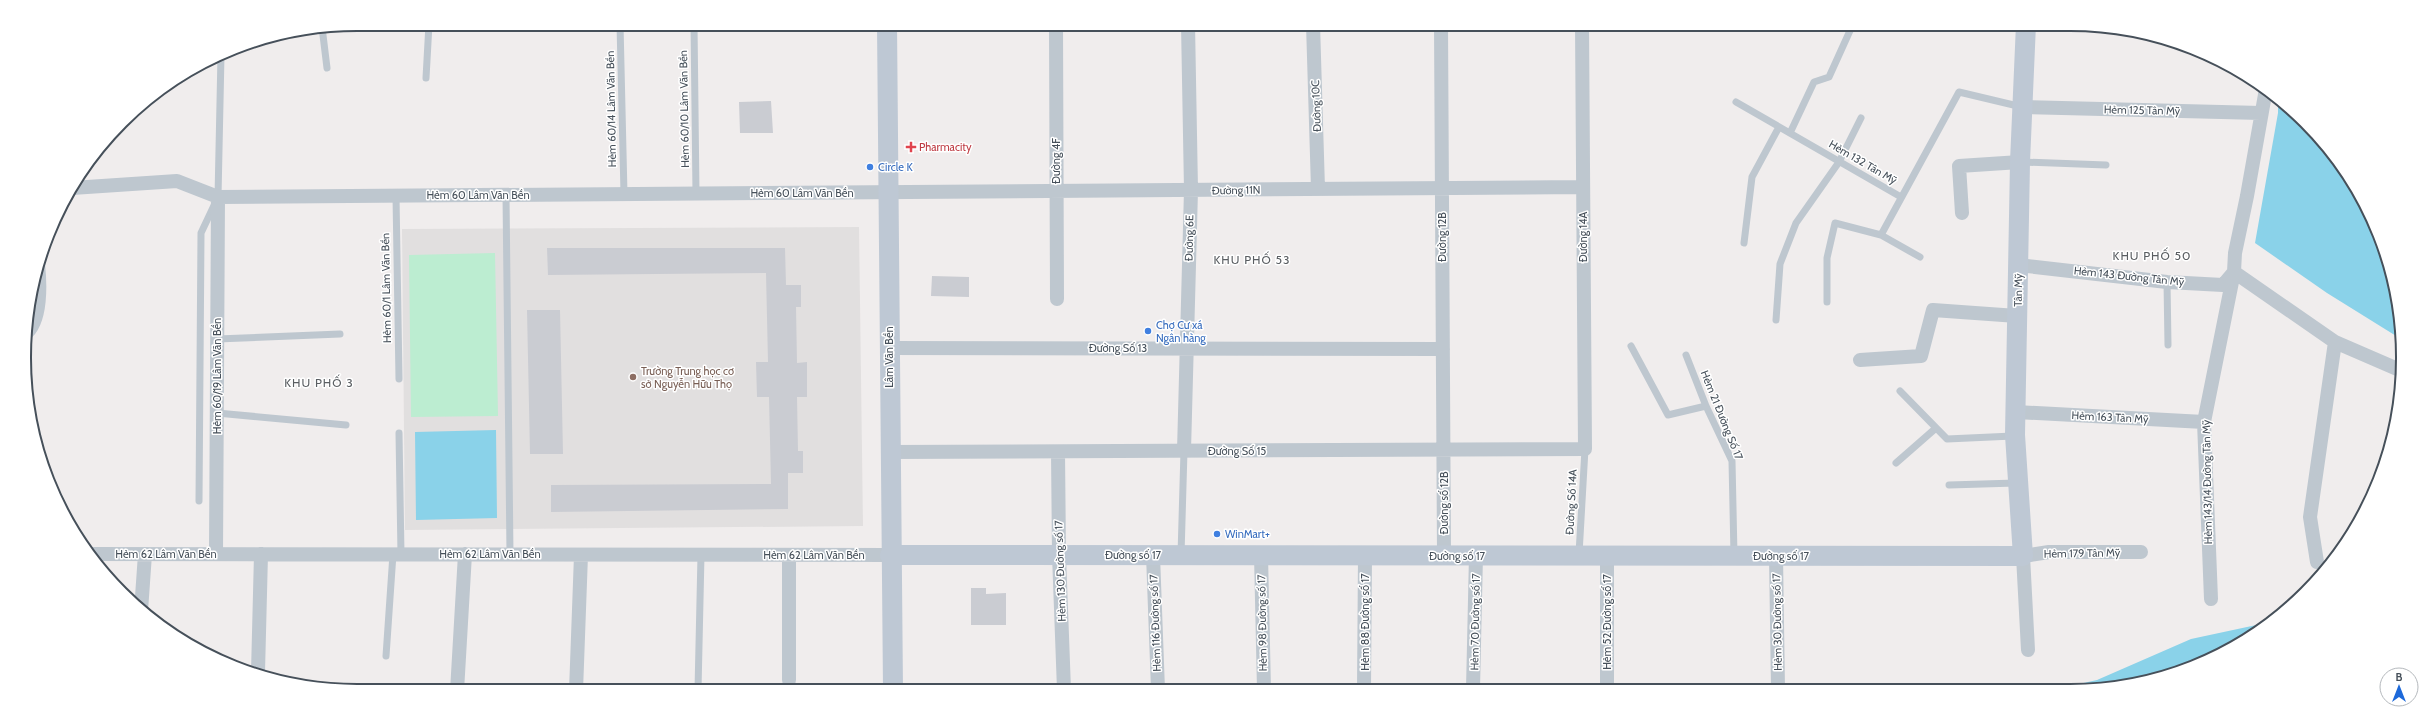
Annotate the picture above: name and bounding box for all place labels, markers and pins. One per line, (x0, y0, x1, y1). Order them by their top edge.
place label: Pharmacity (919, 140, 972, 154)
marker: Pharmacity (906, 142, 916, 152)
place label: Circle K (878, 160, 913, 174)
marker: Circle K (865, 162, 875, 172)
place label: Chợ Cư xá Ngân hàng (1156, 318, 1206, 345)
marker: Chợ Cư xá Ngân hàng (1143, 326, 1153, 336)
place label: Trường Trung học cơ sở Nguyễn Hữu Thọ (641, 364, 734, 391)
marker: Trường Trung học cơ sở Nguyễn Hữu Thọ (628, 372, 638, 382)
place label: WinMart+ (1225, 527, 1270, 541)
marker: WinMart+ (1212, 529, 1222, 539)

